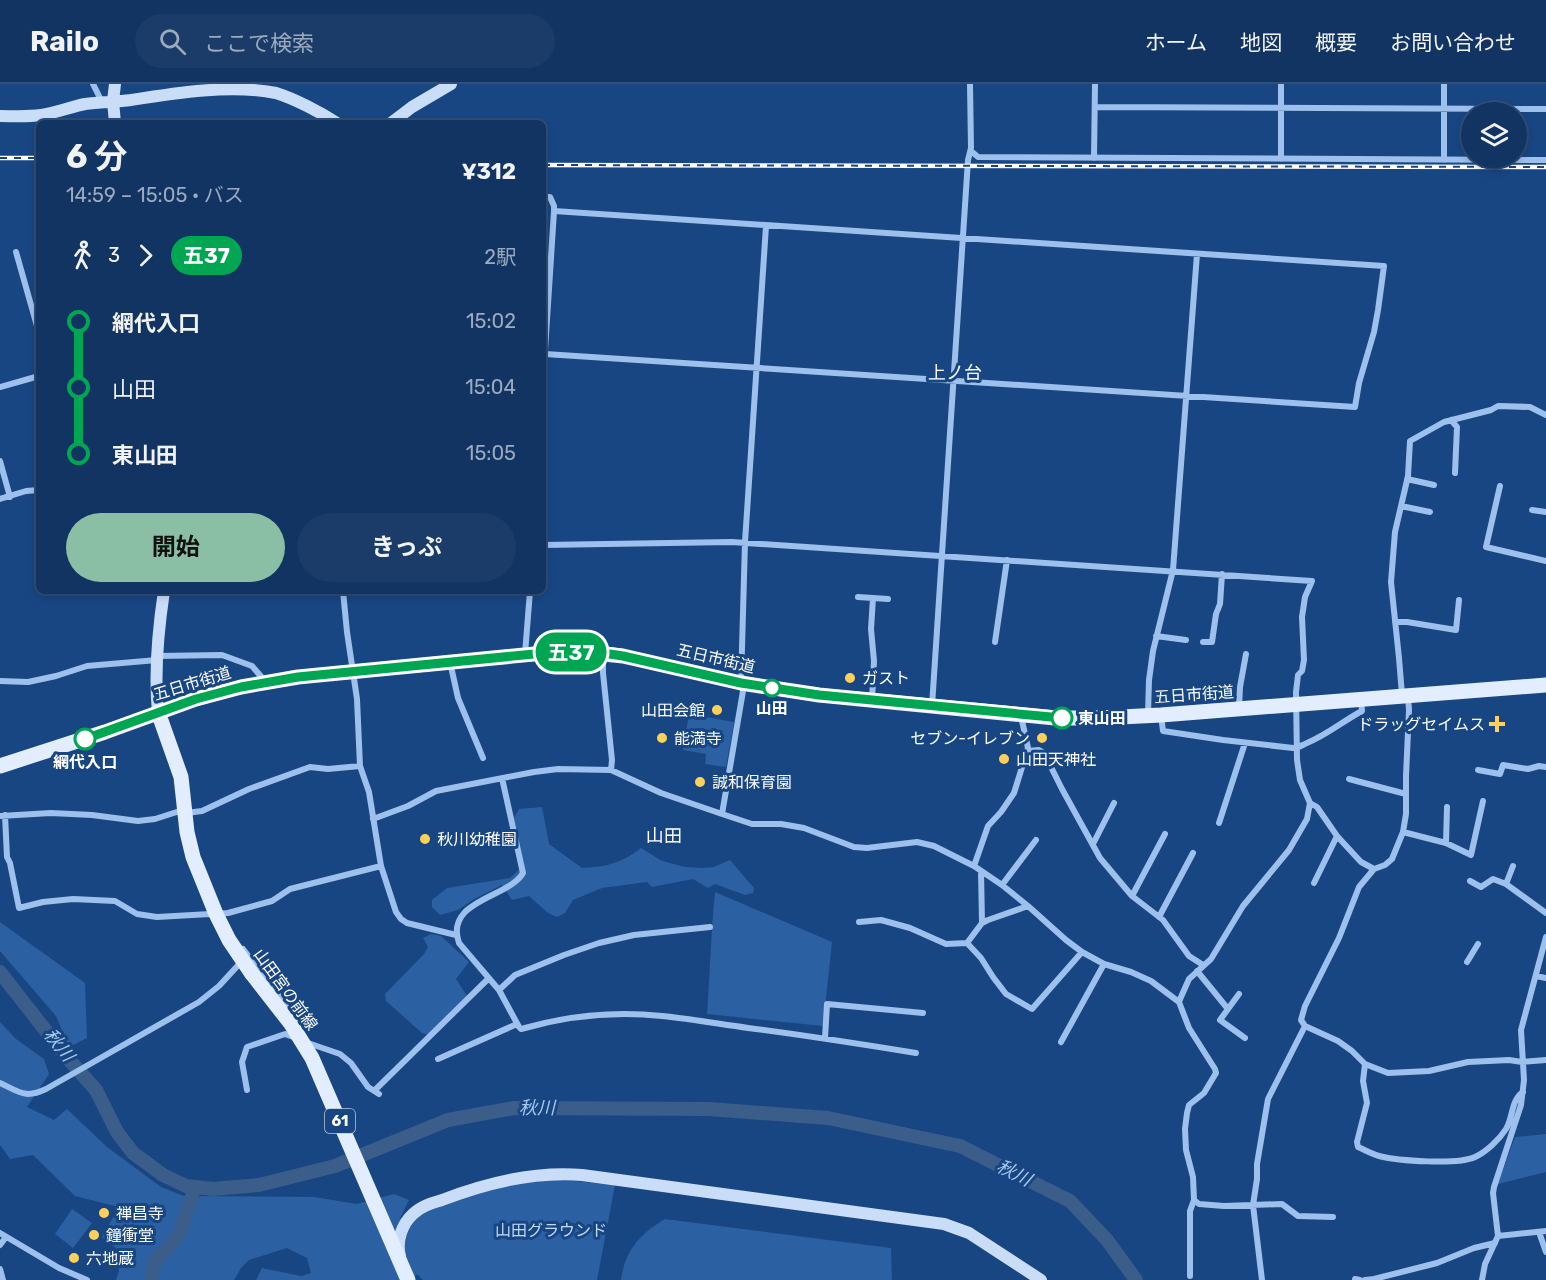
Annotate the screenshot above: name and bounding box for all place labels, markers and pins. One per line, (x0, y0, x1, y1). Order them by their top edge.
place label: ガスト (862, 669, 910, 688)
marker: ガスト (843, 671, 857, 685)
marker: 山田 (763, 679, 781, 697)
place label: 山田 (756, 699, 788, 718)
place label: 山田会館 (641, 701, 705, 720)
marker: 山田会館 (710, 703, 724, 717)
marker: 東山田 (1051, 707, 1073, 729)
place label: 東山田 (1078, 709, 1126, 728)
place label: ドラッグセイムス (1357, 715, 1485, 734)
marker: ドラッグセイムス (1490, 717, 1504, 731)
marker: 網代入口 (74, 728, 96, 750)
place label: 能満寺 (674, 729, 722, 748)
place label: セブン-イレブン (910, 729, 1030, 748)
marker: 能満寺 (655, 731, 669, 745)
marker: セブン-イレブン (1035, 731, 1049, 745)
place label: 山田天神社 (1016, 750, 1096, 769)
marker: 山田天神社 (997, 752, 1011, 766)
place label: 網代入口 (53, 753, 117, 772)
place label: 誠和保育園 (712, 773, 792, 792)
marker: 誠和保育園 (693, 775, 707, 789)
place label: 秋川幼稚園 (437, 830, 517, 849)
marker: 秋川幼稚園 (418, 832, 432, 846)
place label: 禅昌寺 (116, 1204, 164, 1223)
marker: 禅昌寺 (97, 1206, 111, 1220)
place label: 鐘衝堂 (106, 1226, 154, 1245)
marker: 鐘衝堂 (87, 1228, 101, 1242)
place label: 六地蔵 (86, 1249, 134, 1268)
marker: 六地蔵 (67, 1251, 81, 1265)

